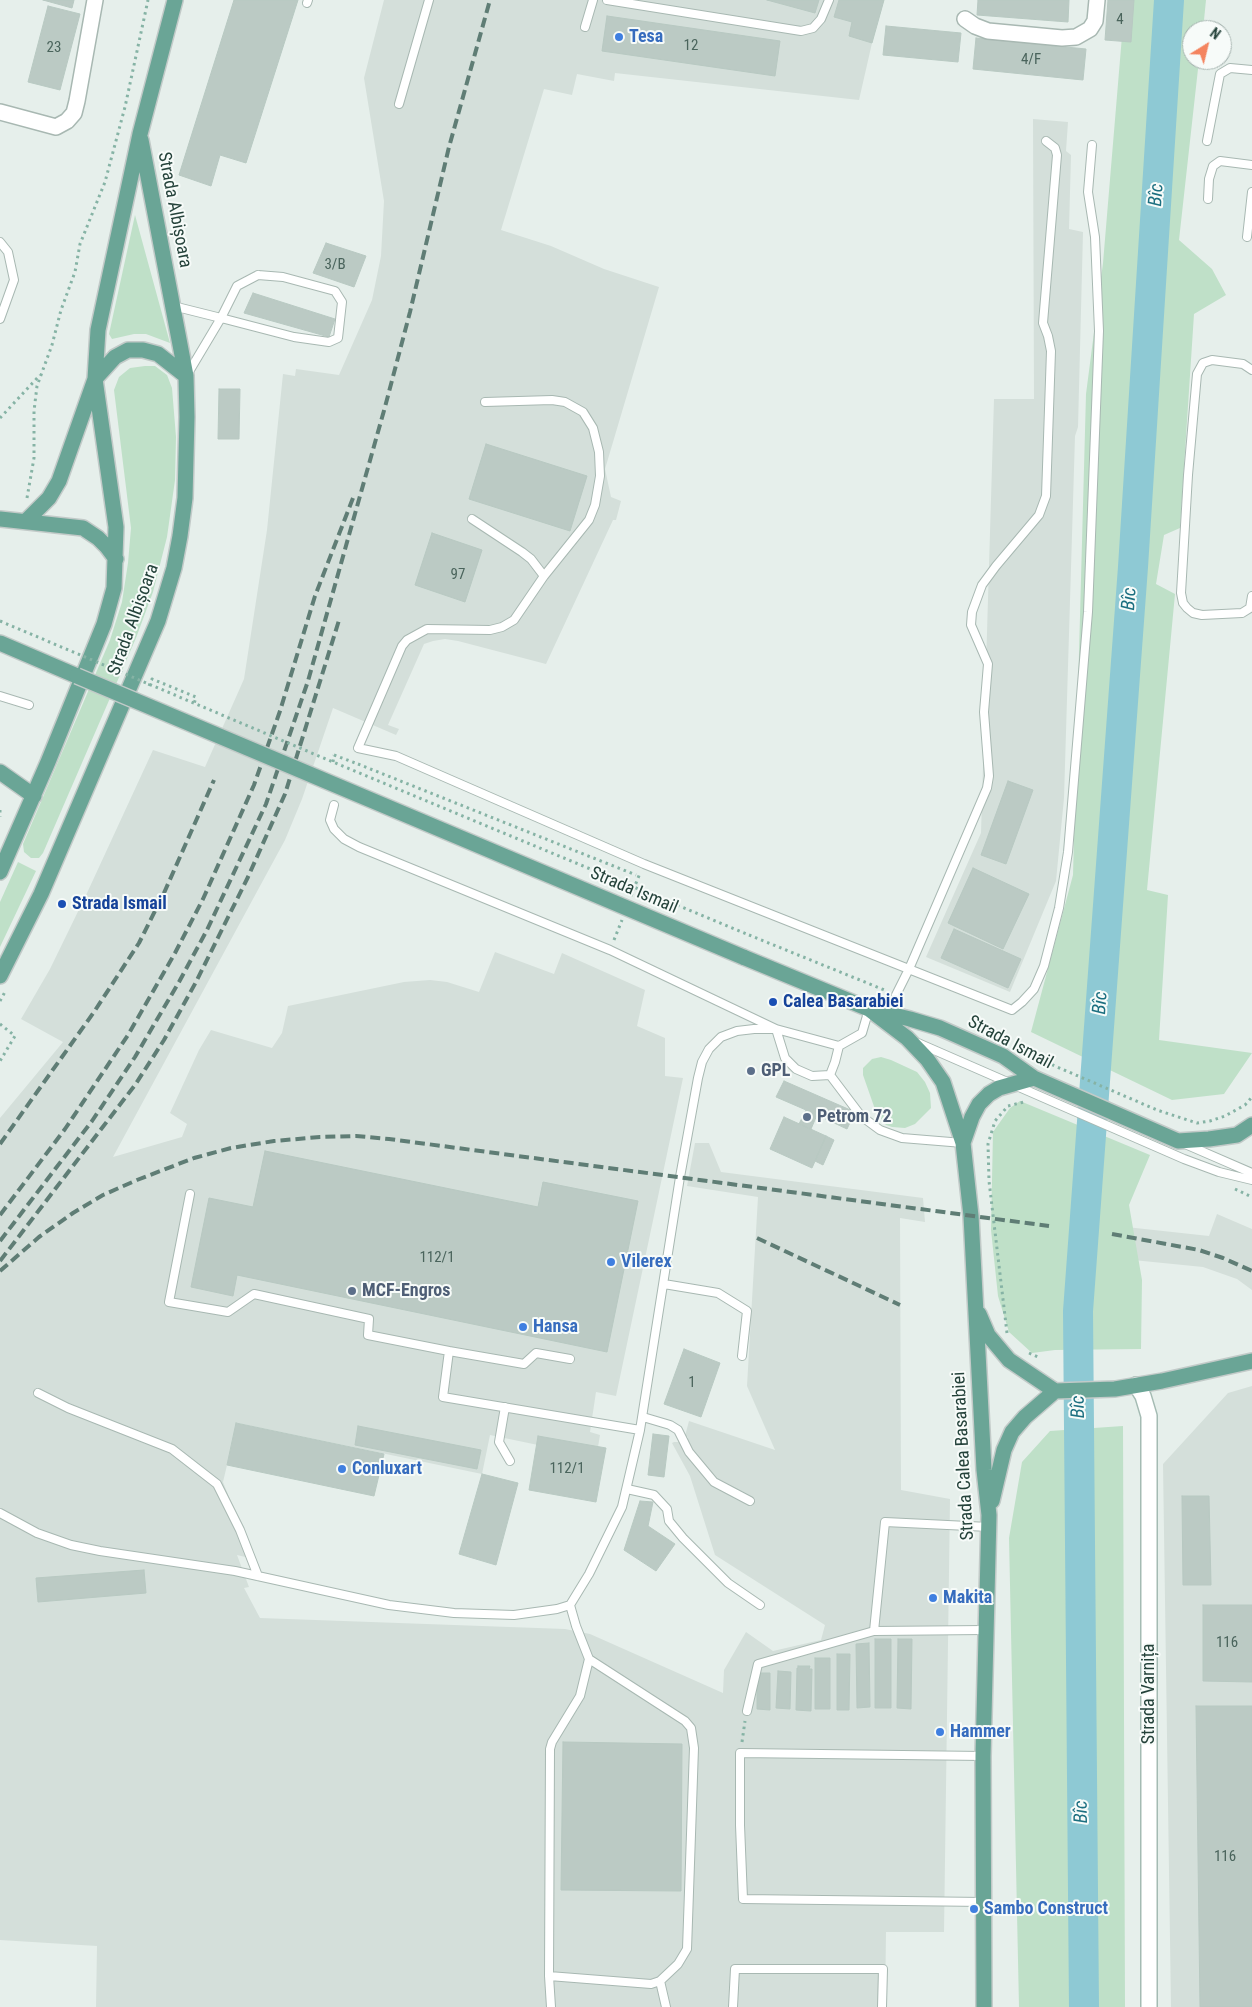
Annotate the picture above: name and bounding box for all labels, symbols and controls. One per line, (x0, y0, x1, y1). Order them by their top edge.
house number: 4 (1116, 11, 1124, 29)
north arrow (1182, 20, 1232, 70)
text: N (1207, 25, 1223, 43)
place label: Tesa (629, 26, 663, 48)
marker: Tesa (613, 31, 625, 43)
house number: 12 (684, 37, 698, 55)
house number: 23 (47, 39, 61, 57)
house number: 4/F (1021, 51, 1041, 69)
street label: Strada Albișoara (152, 150, 196, 270)
water label: Bîc (1145, 183, 1169, 207)
house number: 3/B (324, 256, 346, 274)
street label: Strada Albișoara (104, 561, 164, 679)
house number: 97 (451, 566, 465, 584)
water label: Bîc (1118, 587, 1142, 611)
street label: Strada Ismail (587, 863, 681, 919)
place label: Strada Ismail (72, 893, 167, 915)
marker: Strada Ismail (56, 898, 68, 910)
place label: Calea Basarabiei (783, 991, 904, 1013)
water label: Bîc (1089, 991, 1113, 1015)
marker: Calea Basarabiei (767, 996, 779, 1008)
street label: Strada Ismail (964, 1012, 1056, 1074)
place label: GPL (761, 1060, 790, 1082)
marker: GPL (745, 1065, 757, 1077)
place label: Petrom 72 (817, 1106, 892, 1128)
marker: Petrom 72 (801, 1111, 813, 1123)
house number: 112/1 (419, 1249, 455, 1267)
place label: Vilerex (621, 1251, 672, 1273)
marker: Vilerex (605, 1256, 617, 1268)
place label: MCF-Engros (362, 1280, 450, 1302)
marker: MCF-Engros (346, 1285, 358, 1297)
place label: Hansa (533, 1316, 578, 1338)
marker: Hansa (517, 1321, 529, 1333)
street label: Strada Calea Basarabiei (949, 1371, 979, 1541)
house number: 1 (688, 1374, 696, 1392)
water label: Bîc (1067, 1395, 1091, 1419)
place label: Conluxart (352, 1458, 422, 1480)
house number: 112/1 (549, 1460, 585, 1478)
marker: Conluxart (336, 1463, 348, 1475)
place label: Makita (943, 1587, 992, 1609)
marker: Makita (927, 1592, 939, 1604)
house number: 116 (1216, 1634, 1238, 1652)
street label: Strada Varnița (1138, 1644, 1160, 1744)
place label: Hammer (950, 1721, 1011, 1743)
marker: Hammer (934, 1726, 946, 1738)
water label: Bîc (1070, 1800, 1094, 1824)
house number: 116 (1214, 1848, 1236, 1866)
place label: Sambo Construct (984, 1898, 1108, 1920)
marker: Sambo Construct (968, 1903, 980, 1915)

